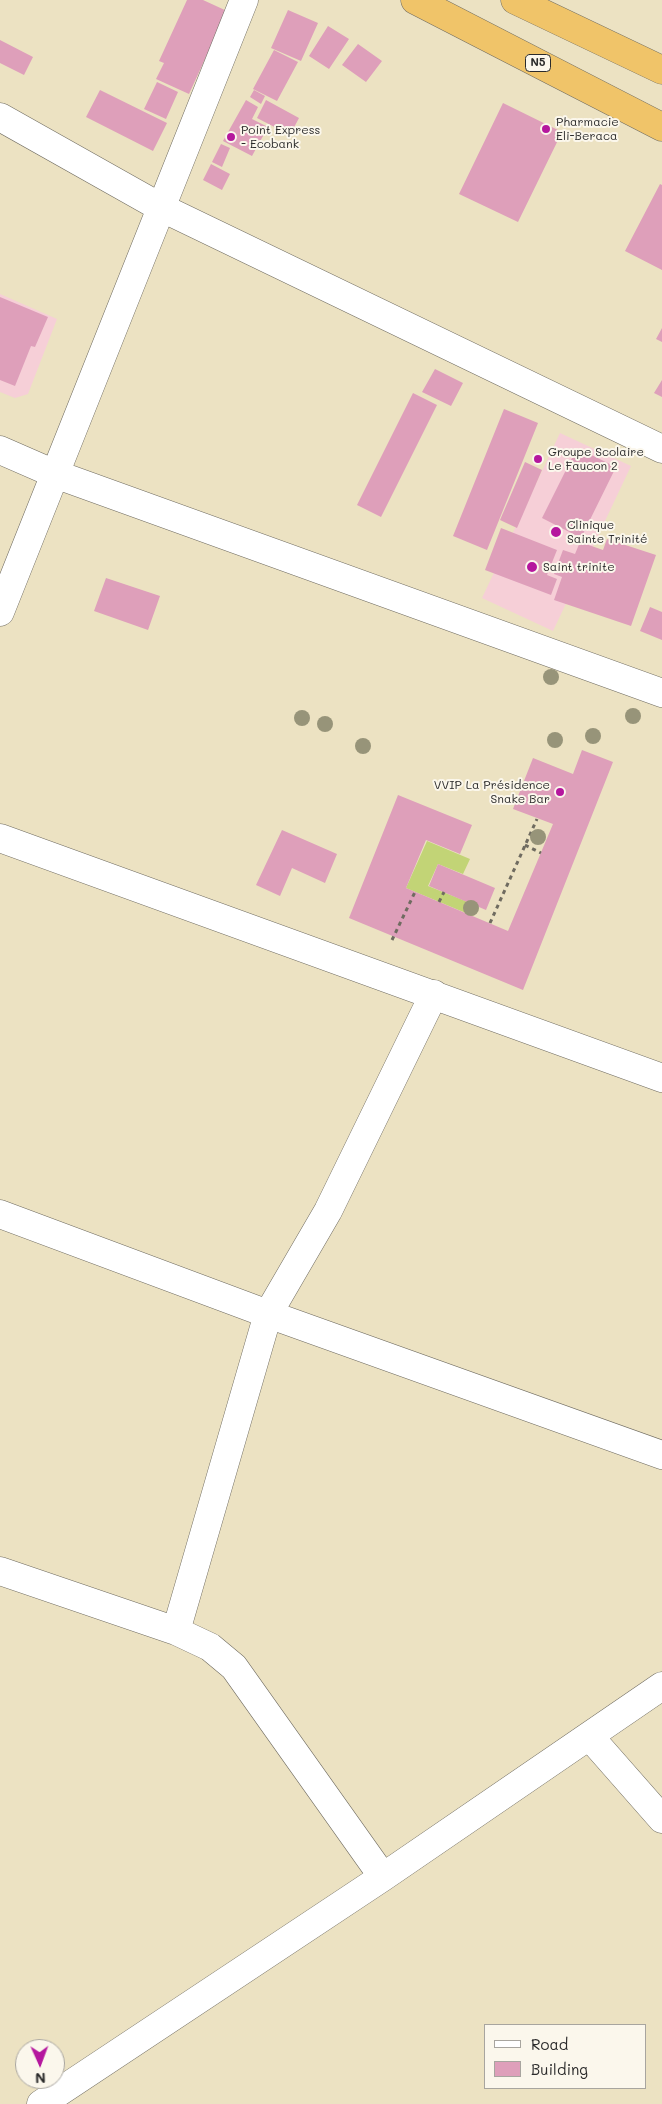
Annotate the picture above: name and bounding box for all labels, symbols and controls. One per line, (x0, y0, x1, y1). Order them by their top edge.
road number: N5 (526, 54, 550, 72)
place label: Pharmacie Eli-Beraca (556, 115, 619, 143)
place label: Point Express - Ecobank (241, 123, 320, 151)
marker: Pharmacie Eli-Beraca (540, 123, 552, 135)
marker: Point Express - Ecobank (225, 131, 237, 143)
place label: Groupe Scolaire Le Faucon 2 (548, 445, 644, 473)
marker: Groupe Scolaire Le Faucon 2 (532, 453, 544, 465)
place label: Clinique Sainte Trinité (567, 518, 648, 546)
marker: Clinique Sainte Trinité (549, 525, 563, 539)
marker: Saint trinite (525, 560, 539, 574)
place label: Saint trinite (543, 560, 615, 574)
place label: VVIP La Présidence Snake Bar (434, 778, 550, 806)
marker: VVIP La Présidence Snake Bar (554, 786, 566, 798)
legend (484, 2024, 647, 2089)
text: Road (531, 2034, 568, 2054)
north arrow (15, 2039, 65, 2089)
text: Building (531, 2059, 588, 2079)
text: N (35, 2069, 46, 2088)

